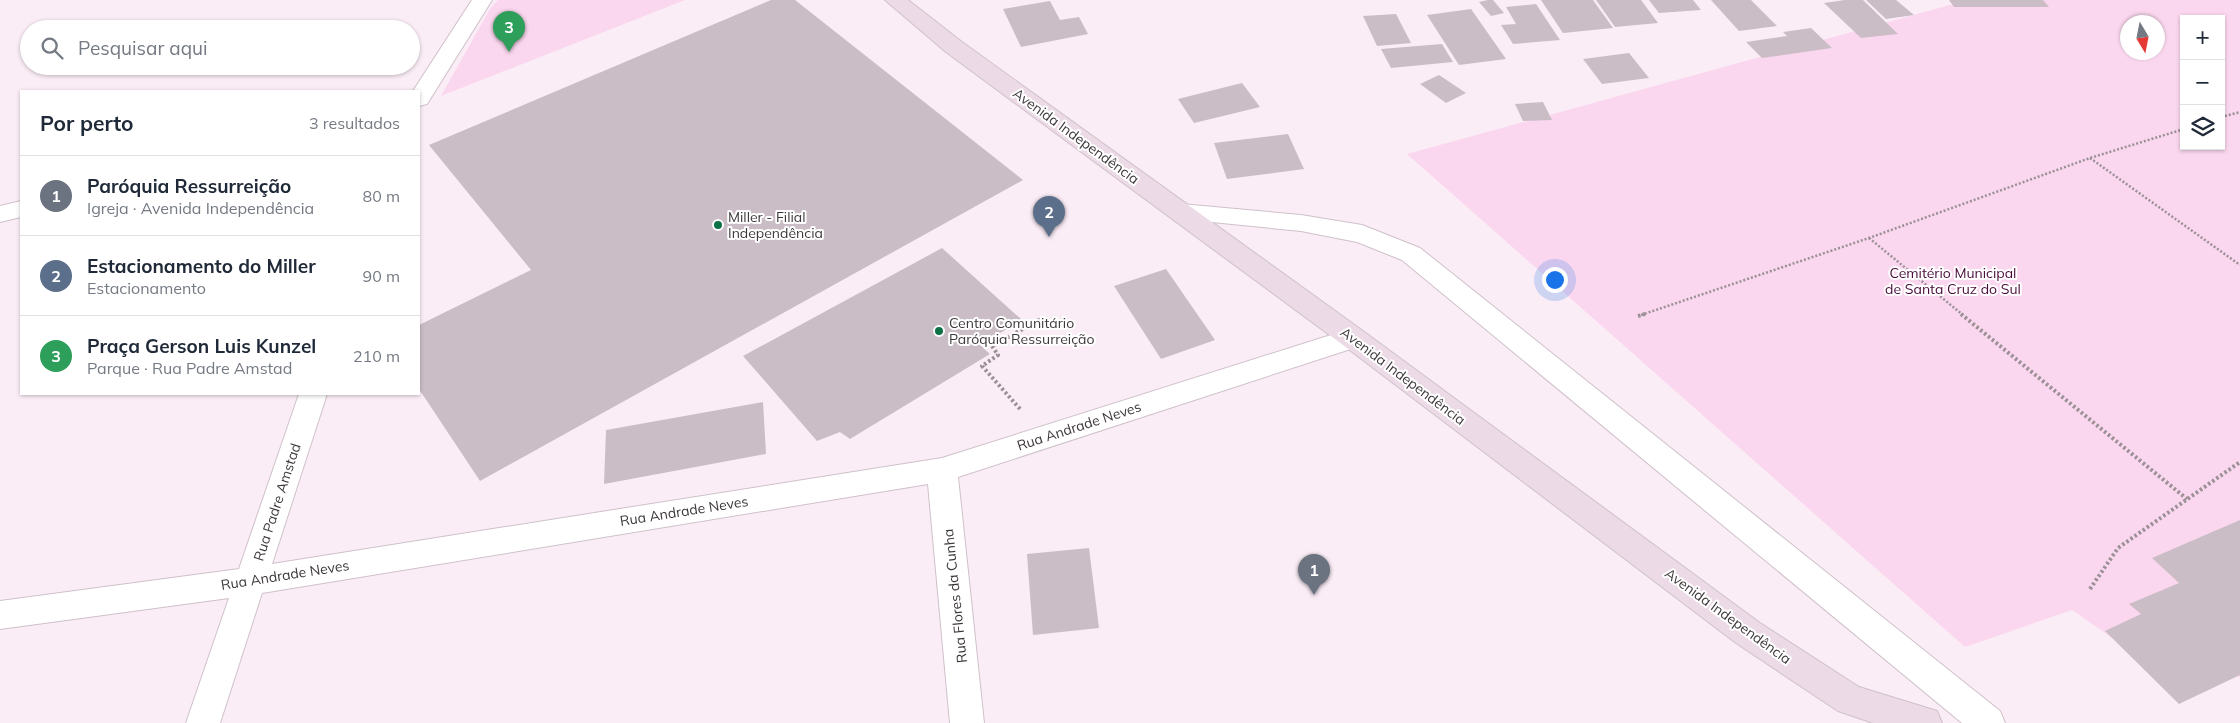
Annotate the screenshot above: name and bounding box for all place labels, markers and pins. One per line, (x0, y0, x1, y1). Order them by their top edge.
pin: 3 (493, 11, 525, 52)
pin: 2 (1033, 196, 1065, 237)
place label: Miller - Filial Independência (728, 208, 823, 242)
marker: Miller - Filial Independência (712, 219, 724, 231)
place label: Centro Comunitário Paróquia Ressurreição (949, 314, 1094, 348)
marker: Centro Comunitário Paróquia Ressurreição (933, 325, 945, 337)
pin: 1 (1298, 554, 1330, 595)

